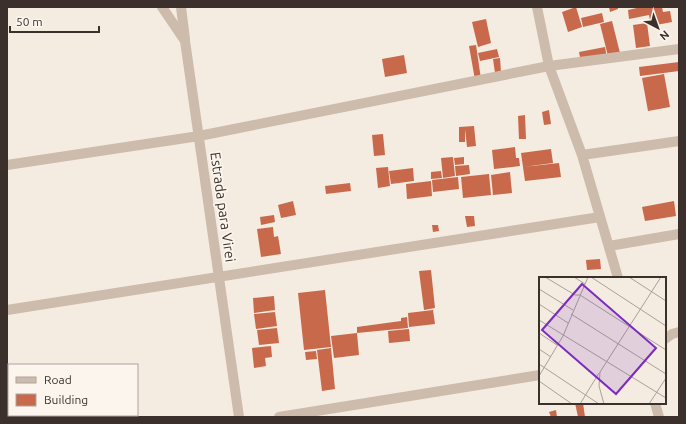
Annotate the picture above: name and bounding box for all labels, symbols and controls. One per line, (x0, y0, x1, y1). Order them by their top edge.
scale bar (10, 8, 99, 34)
north arrow (638, 8, 678, 48)
text: 50 m (16, 15, 43, 28)
text: N (658, 28, 672, 43)
street label: Estrada para Virei (207, 151, 239, 263)
inset map (539, 277, 666, 404)
legend (8, 364, 138, 416)
text: Road (44, 373, 72, 386)
text: Building (44, 393, 88, 406)

